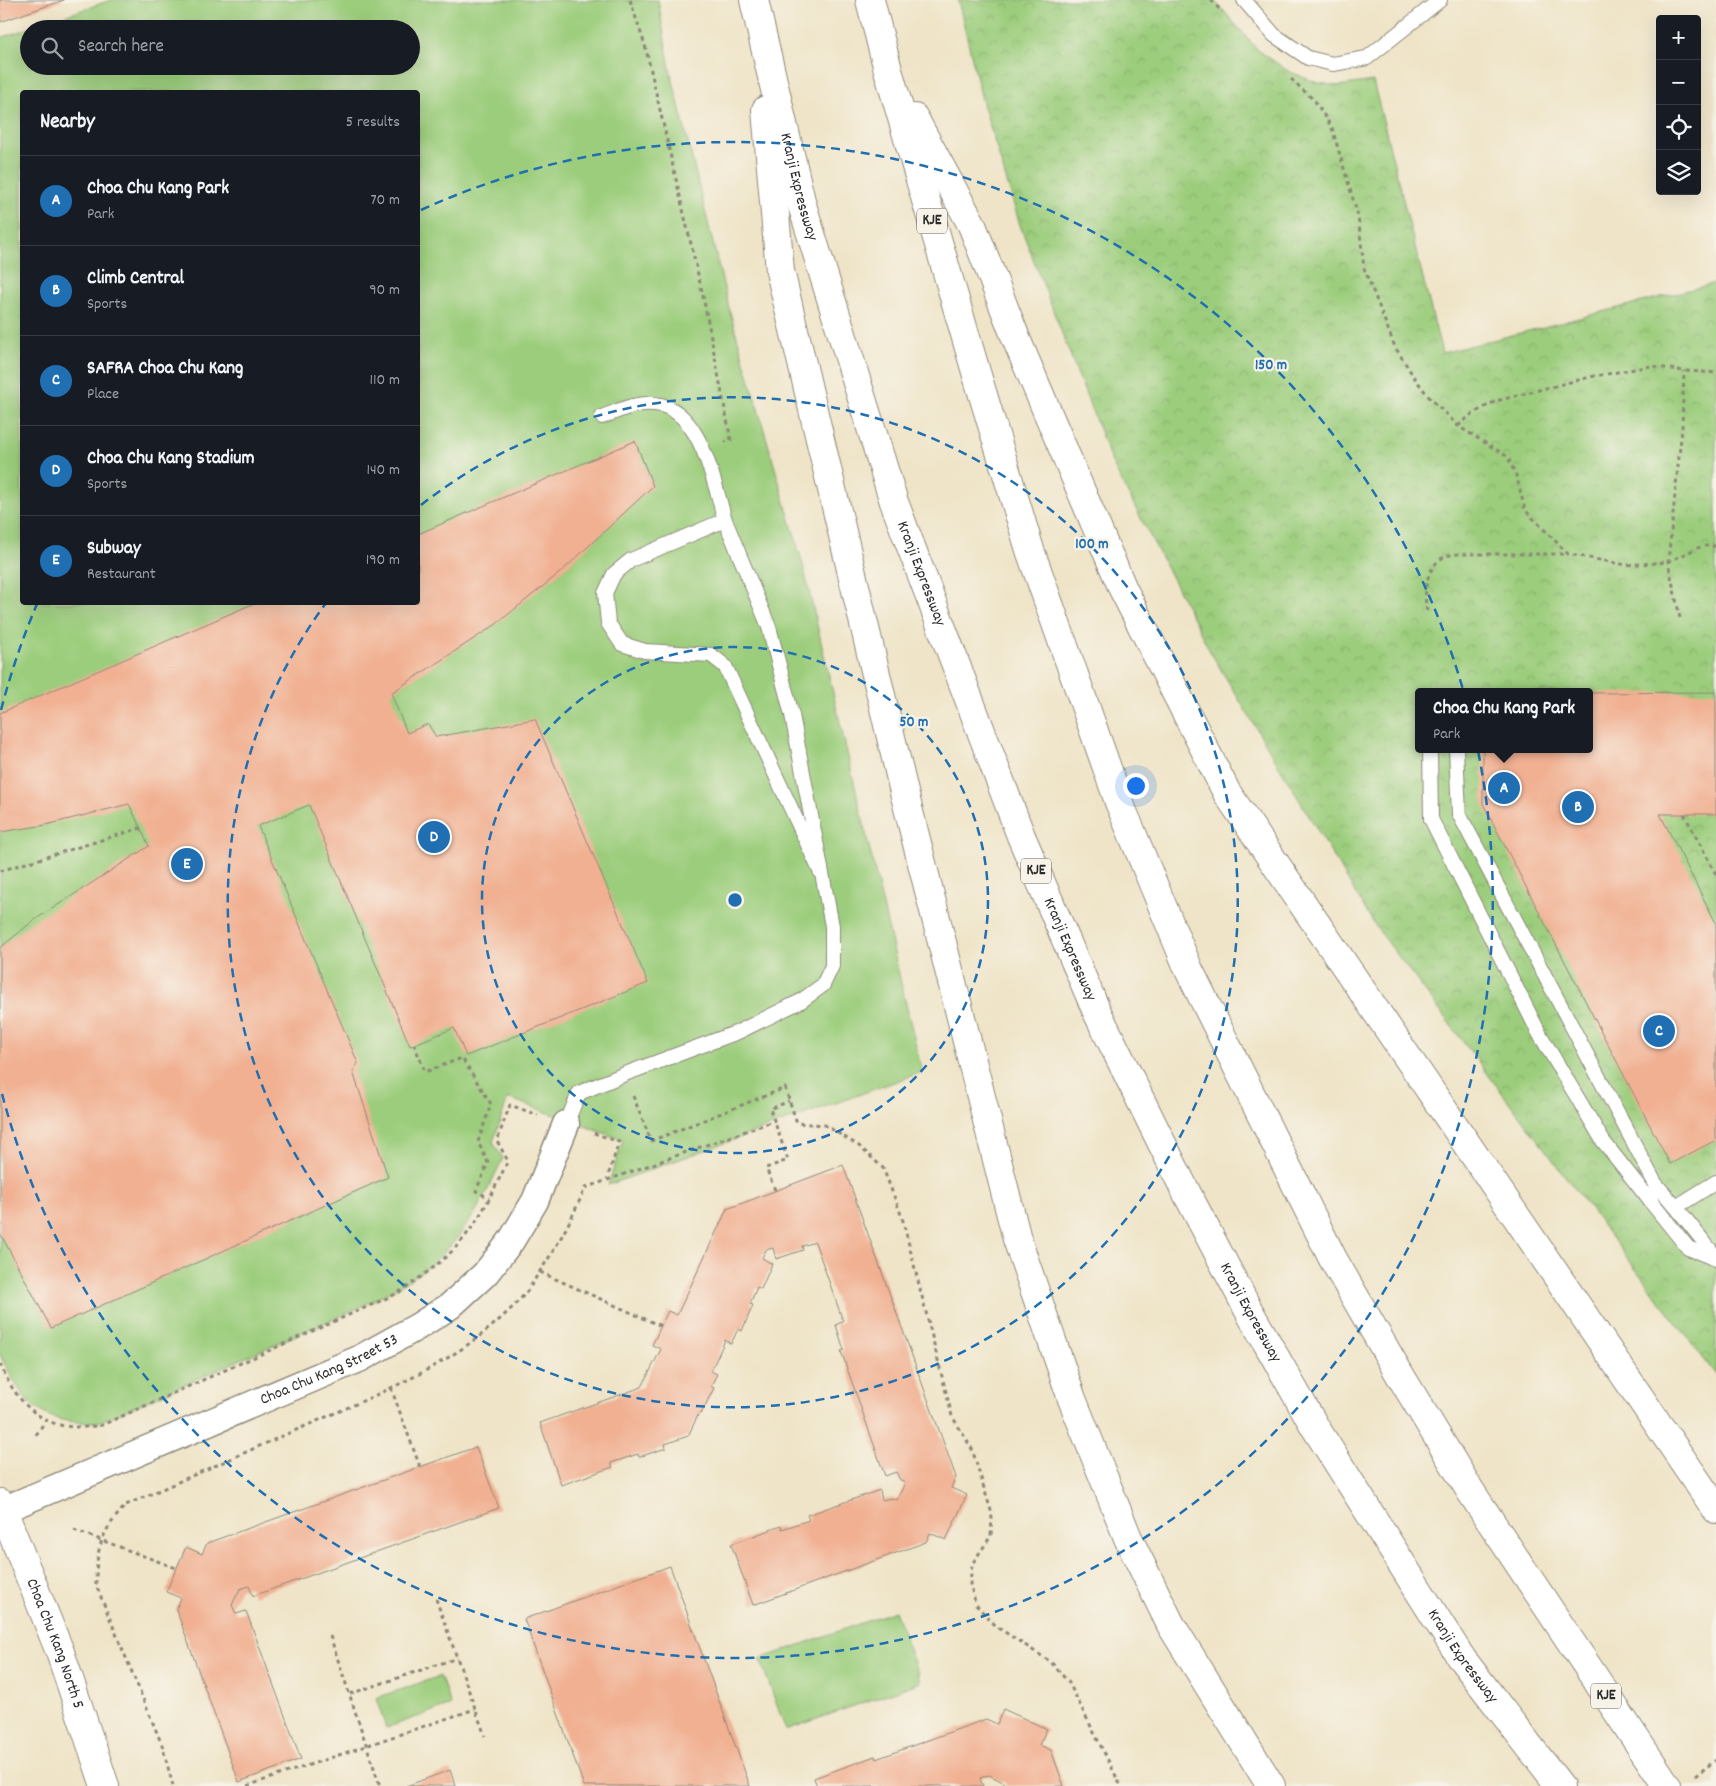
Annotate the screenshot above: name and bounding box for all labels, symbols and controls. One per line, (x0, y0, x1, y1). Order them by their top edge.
map controls (1656, 15, 1701, 195)
button: + (1656, 15, 1701, 60)
search box (20, 20, 420, 75)
icon: search (38, 34, 66, 62)
text: Search here (78, 34, 164, 61)
button: − (1656, 60, 1701, 105)
button: locate (1656, 105, 1701, 150)
text: Nearby (40, 108, 95, 138)
text: 5 results (346, 111, 400, 134)
street label: Kranji Expressway (774, 131, 824, 244)
button: layers (1656, 150, 1701, 195)
text: Choa Chu Kang Park (87, 176, 229, 203)
text: A (52, 189, 60, 212)
text: 70 m (370, 189, 400, 212)
text: Park (87, 203, 114, 226)
road number: KJE (917, 208, 947, 234)
text: Climb Central (87, 266, 184, 293)
text: B (52, 279, 60, 302)
text: 90 m (369, 279, 400, 302)
text: Sports (87, 293, 127, 316)
text: 150 m (1255, 355, 1287, 377)
text: SAFRA Choa Chu Kang (87, 356, 243, 383)
text: C (52, 369, 60, 392)
text: 110 m (370, 369, 400, 392)
text: Place (87, 383, 119, 406)
text: Choa Chu Kang Stadium (87, 446, 255, 473)
text: D (52, 459, 60, 482)
text: 140 m (366, 459, 400, 482)
text: Sports (87, 473, 127, 496)
street label: Kranji Expressway (891, 518, 952, 630)
text: 100 m (1075, 534, 1109, 556)
text: Subway (87, 536, 141, 563)
text: E (52, 549, 60, 572)
text: 190 m (366, 549, 400, 572)
text: Restaurant (87, 563, 156, 586)
popup (1415, 688, 1593, 753)
text: Choa Chu Kang Park (1433, 696, 1575, 723)
text: 50 m (900, 712, 928, 734)
text: Park (1433, 723, 1460, 746)
pin: A (1488, 769, 1520, 807)
your location (1123, 773, 1149, 799)
pin: B (1562, 788, 1594, 826)
pin: D (418, 818, 450, 856)
pin: E (171, 845, 203, 883)
road number: KJE (1021, 858, 1051, 884)
centre of rings (726, 891, 744, 909)
street label: Kranji Expressway (1037, 894, 1103, 1005)
pin: C (1643, 1012, 1675, 1050)
street label: Kranji Expressway (1214, 1259, 1288, 1367)
street label: Choa Chu Kang Street 53 (257, 1328, 402, 1411)
street label: Choa Chu Kang North 5 (20, 1575, 90, 1712)
street label: Kranji Expressway (1422, 1604, 1504, 1709)
road number: KJE (1591, 1684, 1621, 1708)

